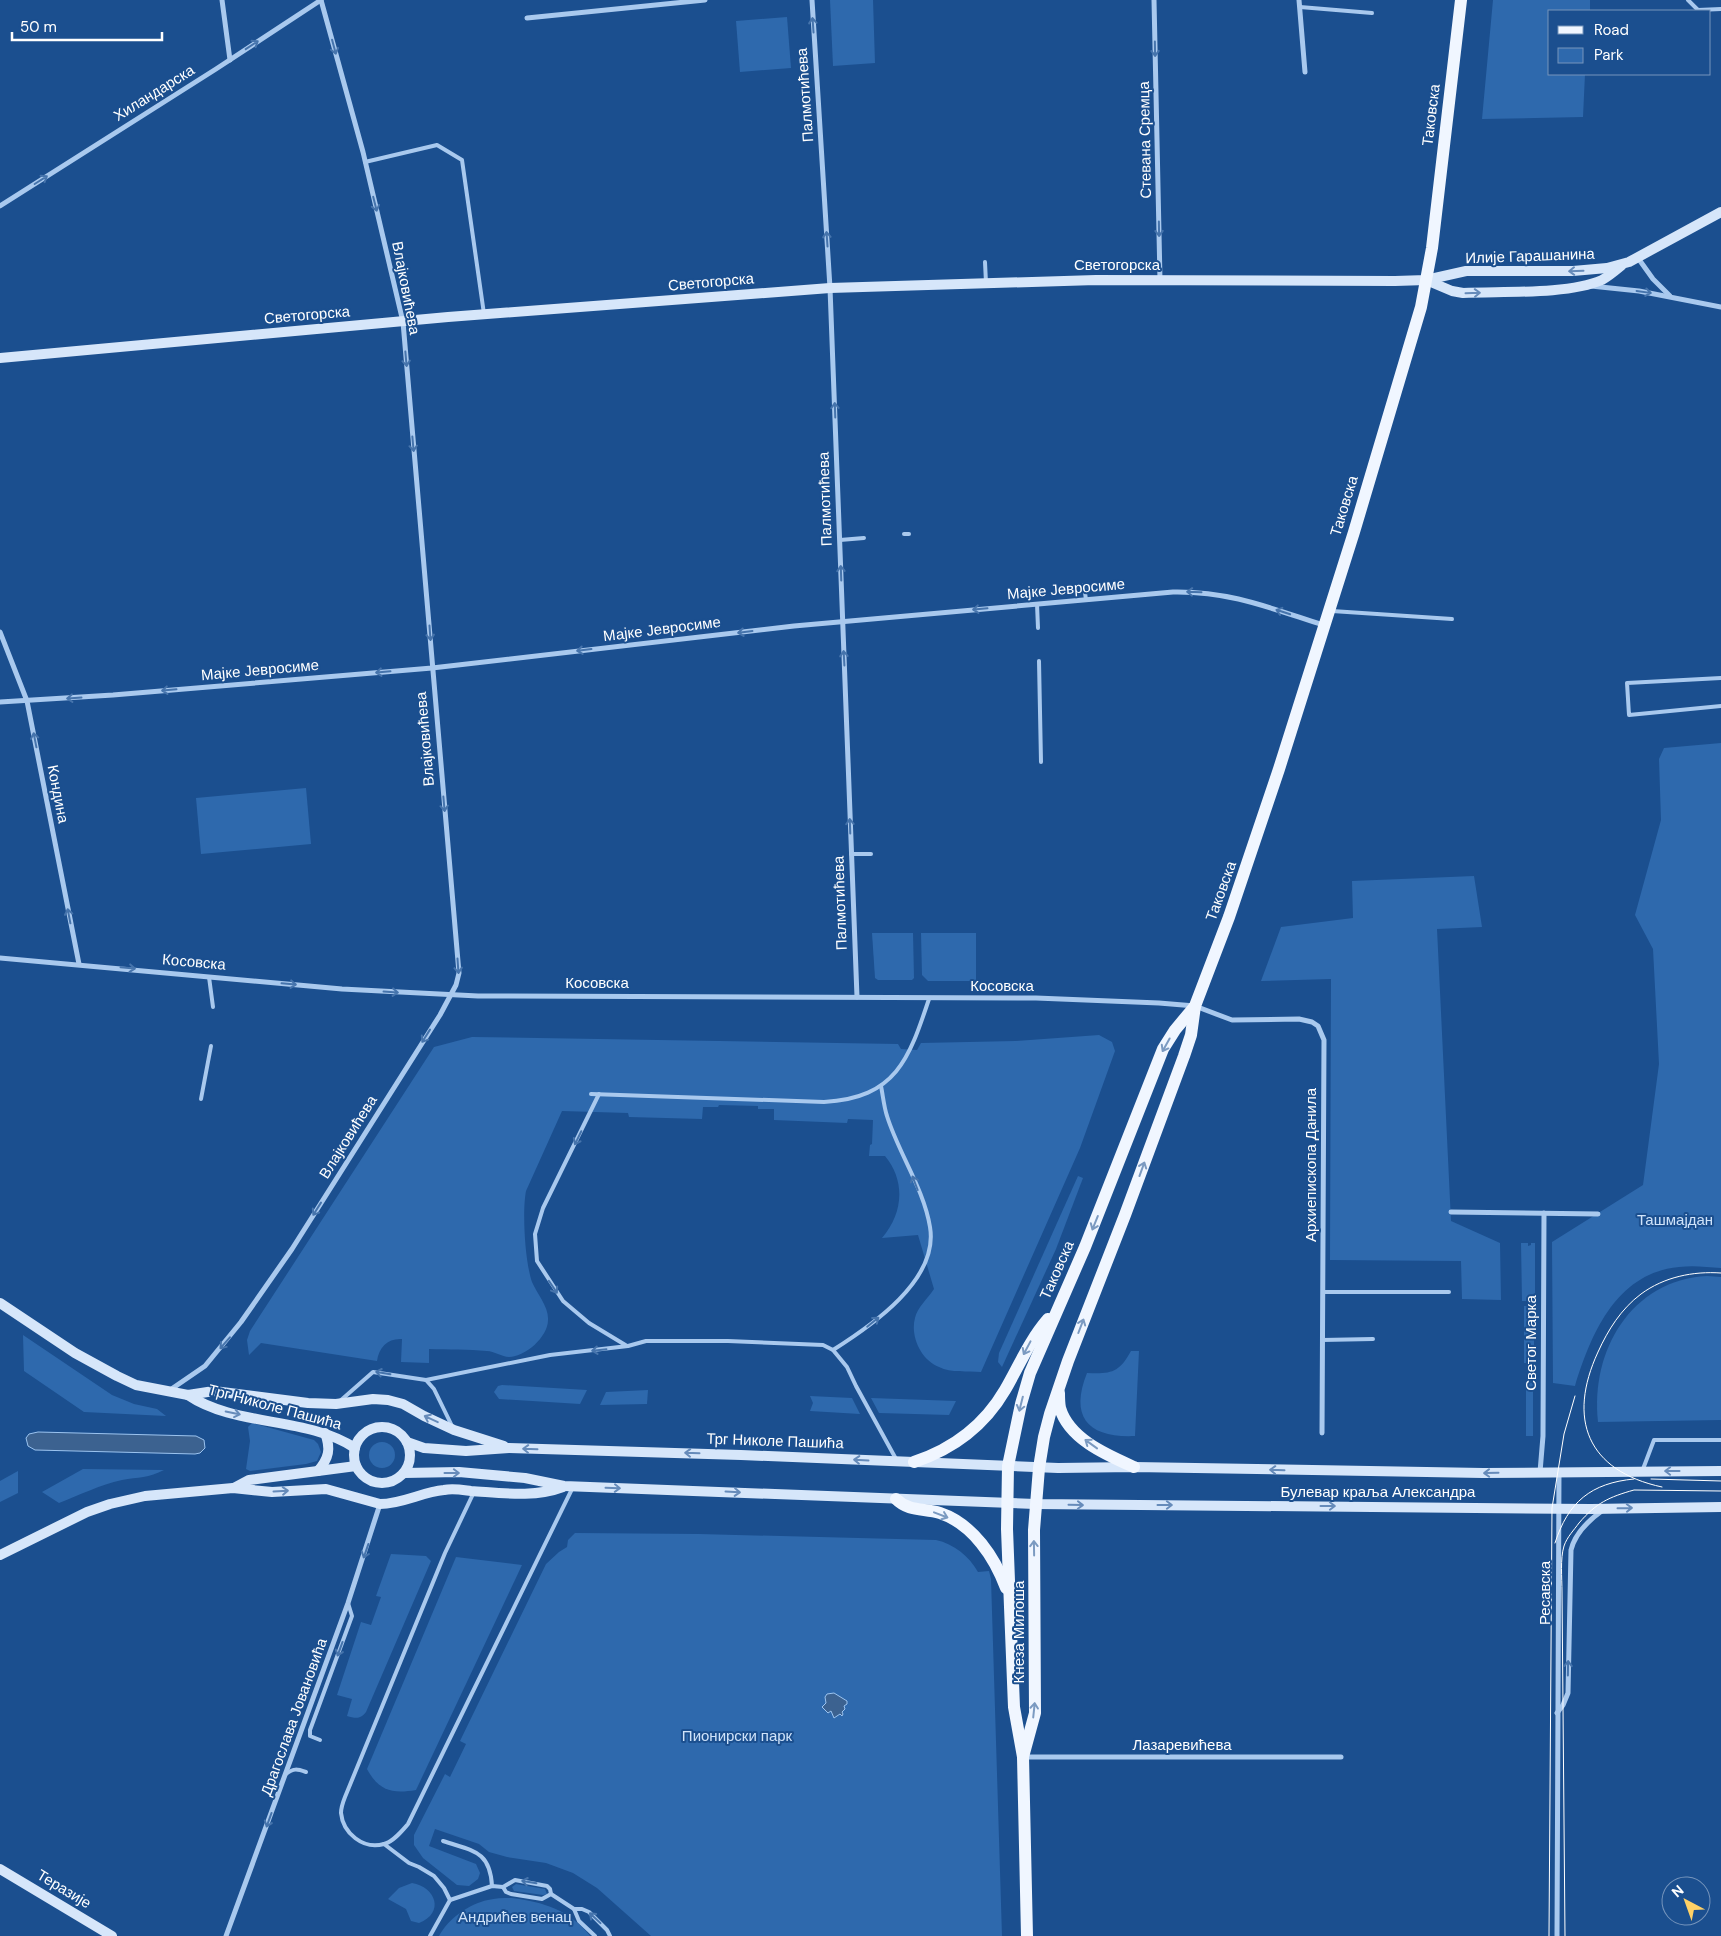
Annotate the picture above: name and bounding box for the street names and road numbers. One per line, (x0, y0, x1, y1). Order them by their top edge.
street label: Палмотићева (792, 47, 818, 143)
street label: Хиландарска (110, 60, 199, 126)
street label: Стевана Сремца (1134, 80, 1156, 199)
street label: Таковска (1417, 82, 1445, 147)
street label: Влајковићева (387, 240, 425, 337)
street label: Илије Гарашанина (1465, 244, 1596, 268)
street label: Светогорска (1074, 255, 1161, 275)
street label: Светогорска (667, 268, 755, 296)
street label: Светогорска (263, 301, 351, 329)
street label: Палмотићева (813, 451, 837, 546)
street label: Таковска (1325, 473, 1363, 539)
street label: Мајке Јевросиме (1006, 574, 1126, 604)
street label: Мајке Јевросиме (602, 612, 722, 646)
street label: Мајке Јевросиме (200, 655, 320, 685)
street label: Влајковићева (411, 690, 439, 787)
street label: Кондина (43, 763, 74, 826)
street label: Палмотићева (828, 855, 852, 950)
street label: Таковска (1201, 858, 1241, 924)
street label: Косовска (161, 949, 227, 975)
street label: Косовска (565, 973, 629, 993)
street label: Косовска (970, 976, 1034, 996)
street label: Архиепископа Данила (1301, 1087, 1321, 1242)
street label: Влајковићева (314, 1091, 382, 1182)
street label: Таковска (1035, 1237, 1079, 1303)
street label: Светог Марка (1521, 1295, 1541, 1391)
street label: Трг Николе Пашића (206, 1380, 345, 1435)
street label: Трг Николе Пашића (706, 1429, 845, 1453)
street label: Булевар краља Александра (1281, 1482, 1476, 1502)
street label: Ресавска (1535, 1560, 1555, 1625)
street label: Кнеза Милоша (1009, 1580, 1029, 1683)
street label: Драгослава Јовановића (256, 1635, 332, 1799)
street label: Лазаревићева (1132, 1735, 1232, 1755)
street label: Теразије (33, 1865, 95, 1913)

